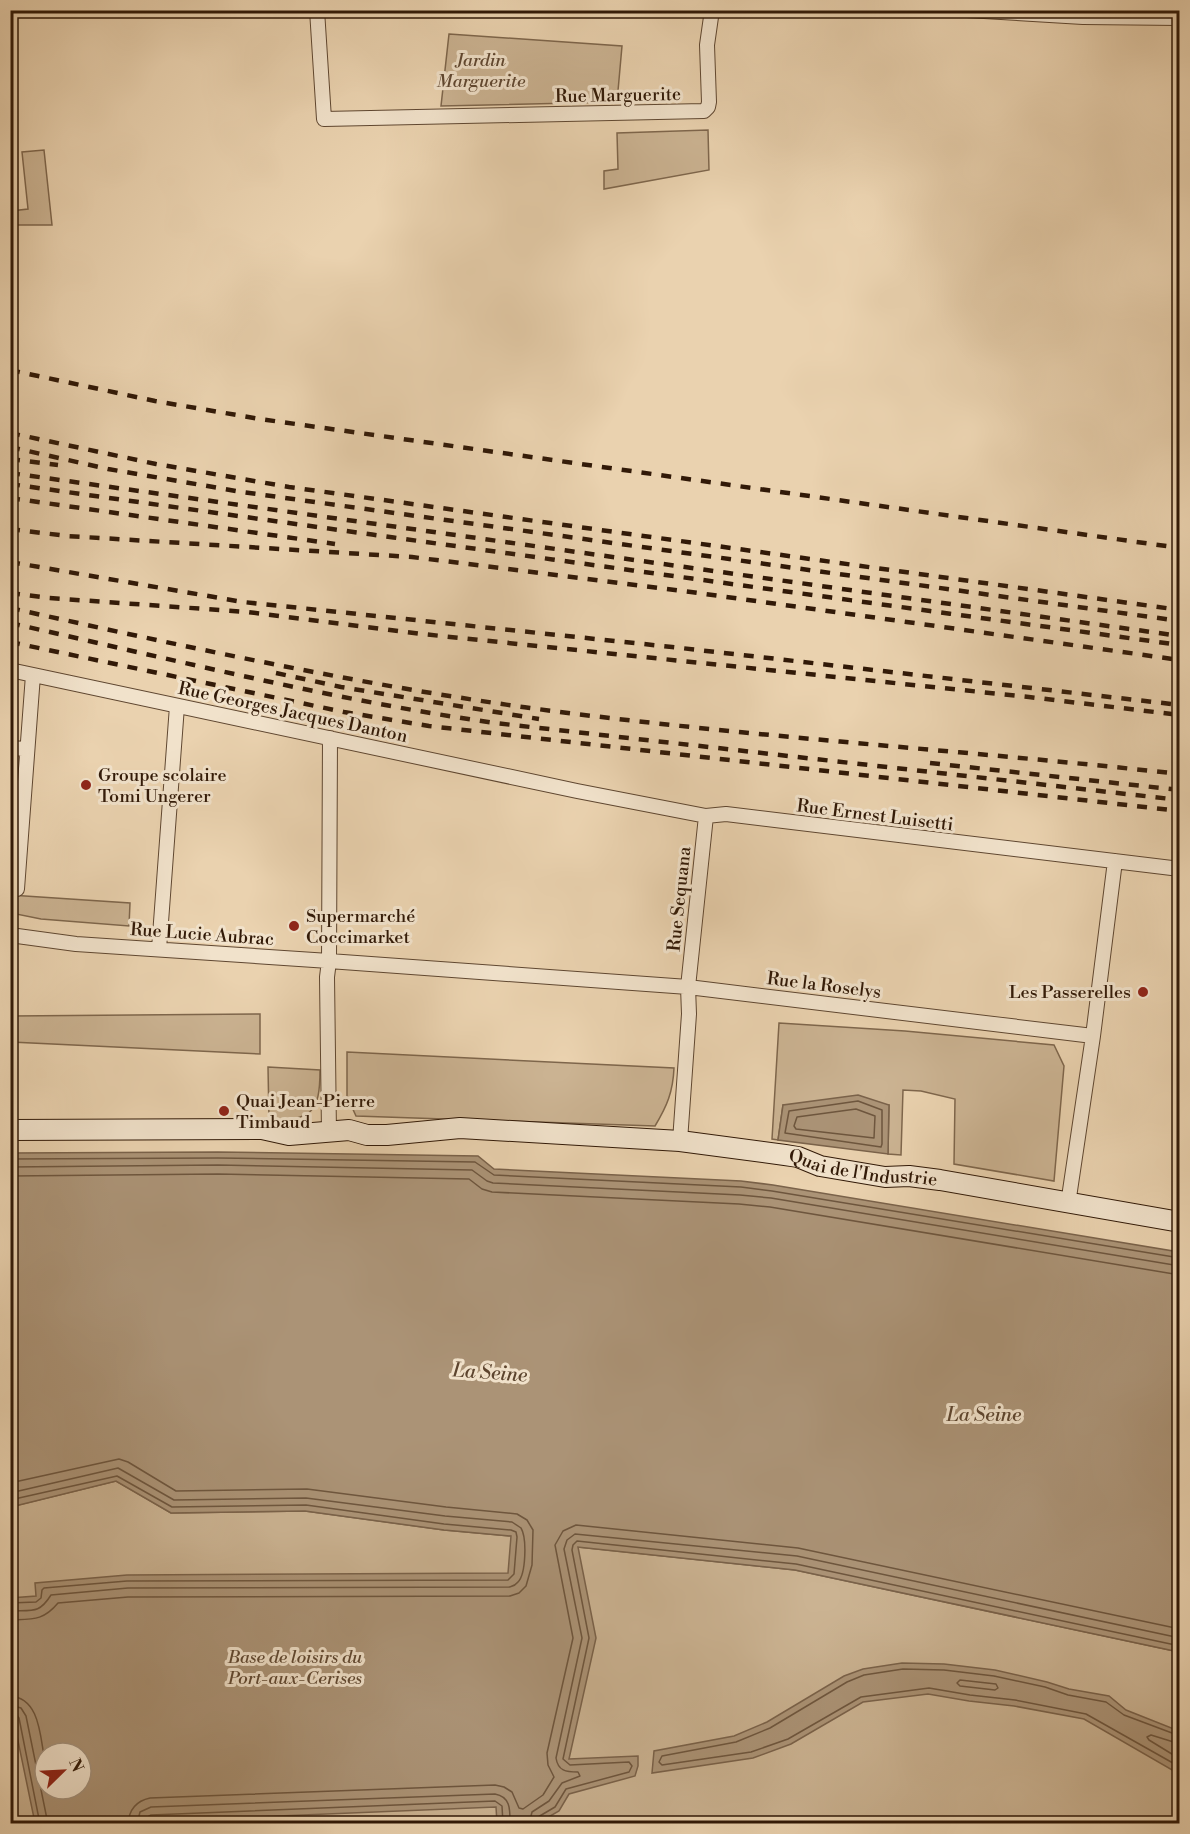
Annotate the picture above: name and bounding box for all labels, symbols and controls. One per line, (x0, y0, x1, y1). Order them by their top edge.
park label: Jardin Marguerite (437, 49, 526, 93)
street label: Rue Marguerite (555, 83, 681, 108)
street label: Rue Georges Jacques Danton (176, 677, 410, 748)
place label: Groupe scolaire Tomi Ungerer (98, 764, 227, 808)
marker: Groupe scolaire Tomi Ungerer (79, 778, 93, 792)
street label: Rue Ernest Luisetti (795, 794, 955, 837)
street label: Rue Sequana (663, 845, 697, 953)
place label: Supermarché Coccimarket (306, 905, 415, 949)
street label: Rue Lucie Aubrac (129, 918, 275, 951)
marker: Supermarché Coccimarket (287, 919, 301, 933)
street label: Rue la Roselys (765, 967, 883, 1004)
place label: Les Passerelles (1009, 981, 1131, 1004)
marker: Les Passerelles (1136, 985, 1150, 999)
place label: Quai Jean-Pierre Timbaud (236, 1090, 375, 1134)
marker: Quai Jean-Pierre Timbaud (217, 1104, 231, 1118)
street label: Quai de l'Industrie (787, 1145, 939, 1192)
water label: La Seine (451, 1358, 529, 1389)
water label: La Seine (946, 1403, 1022, 1428)
park label: Base de loisirs du Port-aux-Cerises (227, 1646, 363, 1690)
north arrow (33, 1741, 93, 1801)
text: N (64, 1755, 88, 1775)

